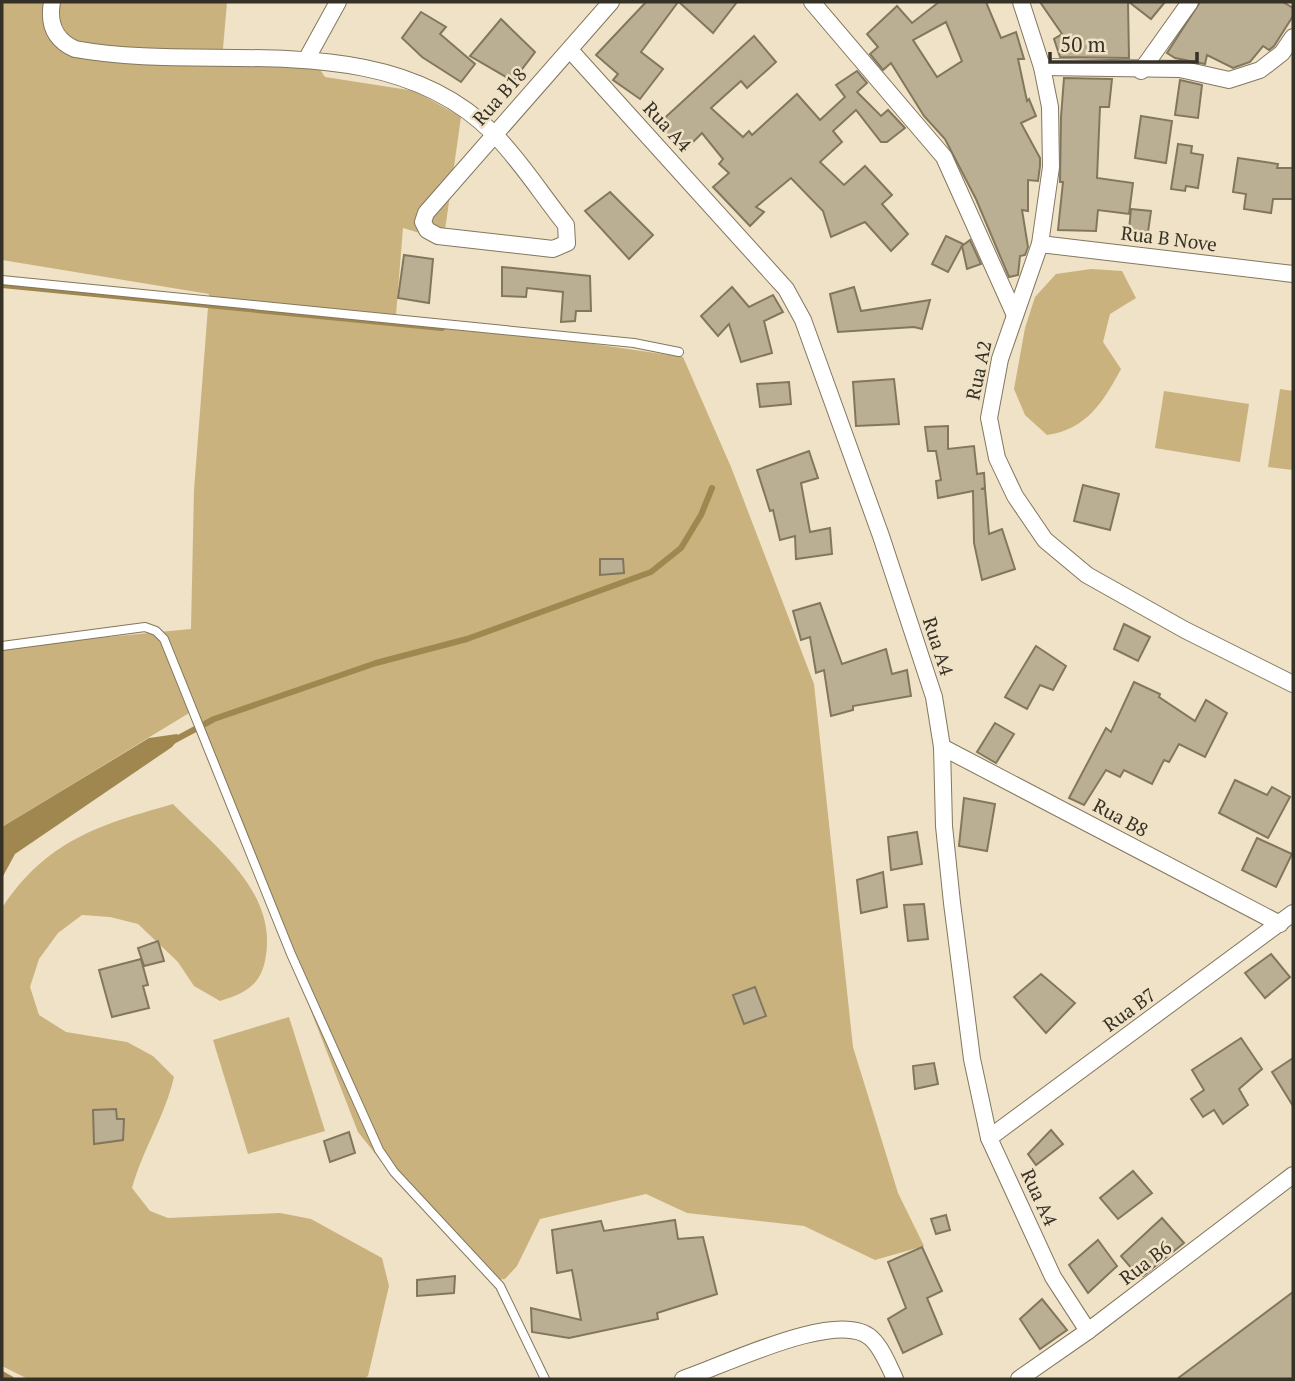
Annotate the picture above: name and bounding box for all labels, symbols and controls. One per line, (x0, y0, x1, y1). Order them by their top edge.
scale bar (1050, 21, 1197, 65)
text: 50 m (1060, 30, 1106, 58)
street label: Rua B18 (467, 62, 531, 130)
street label: Rua A4 (638, 96, 698, 157)
street label: Rua B Nove (1120, 220, 1218, 256)
street label: Rua A2 (960, 338, 996, 402)
street label: Rua A4 (918, 614, 960, 679)
street label: Rua B8 (1089, 792, 1153, 842)
street label: Rua B7 (1098, 982, 1160, 1036)
street label: Rua A4 (1016, 1165, 1064, 1230)
street label: Rua B6 (1114, 1234, 1176, 1290)

